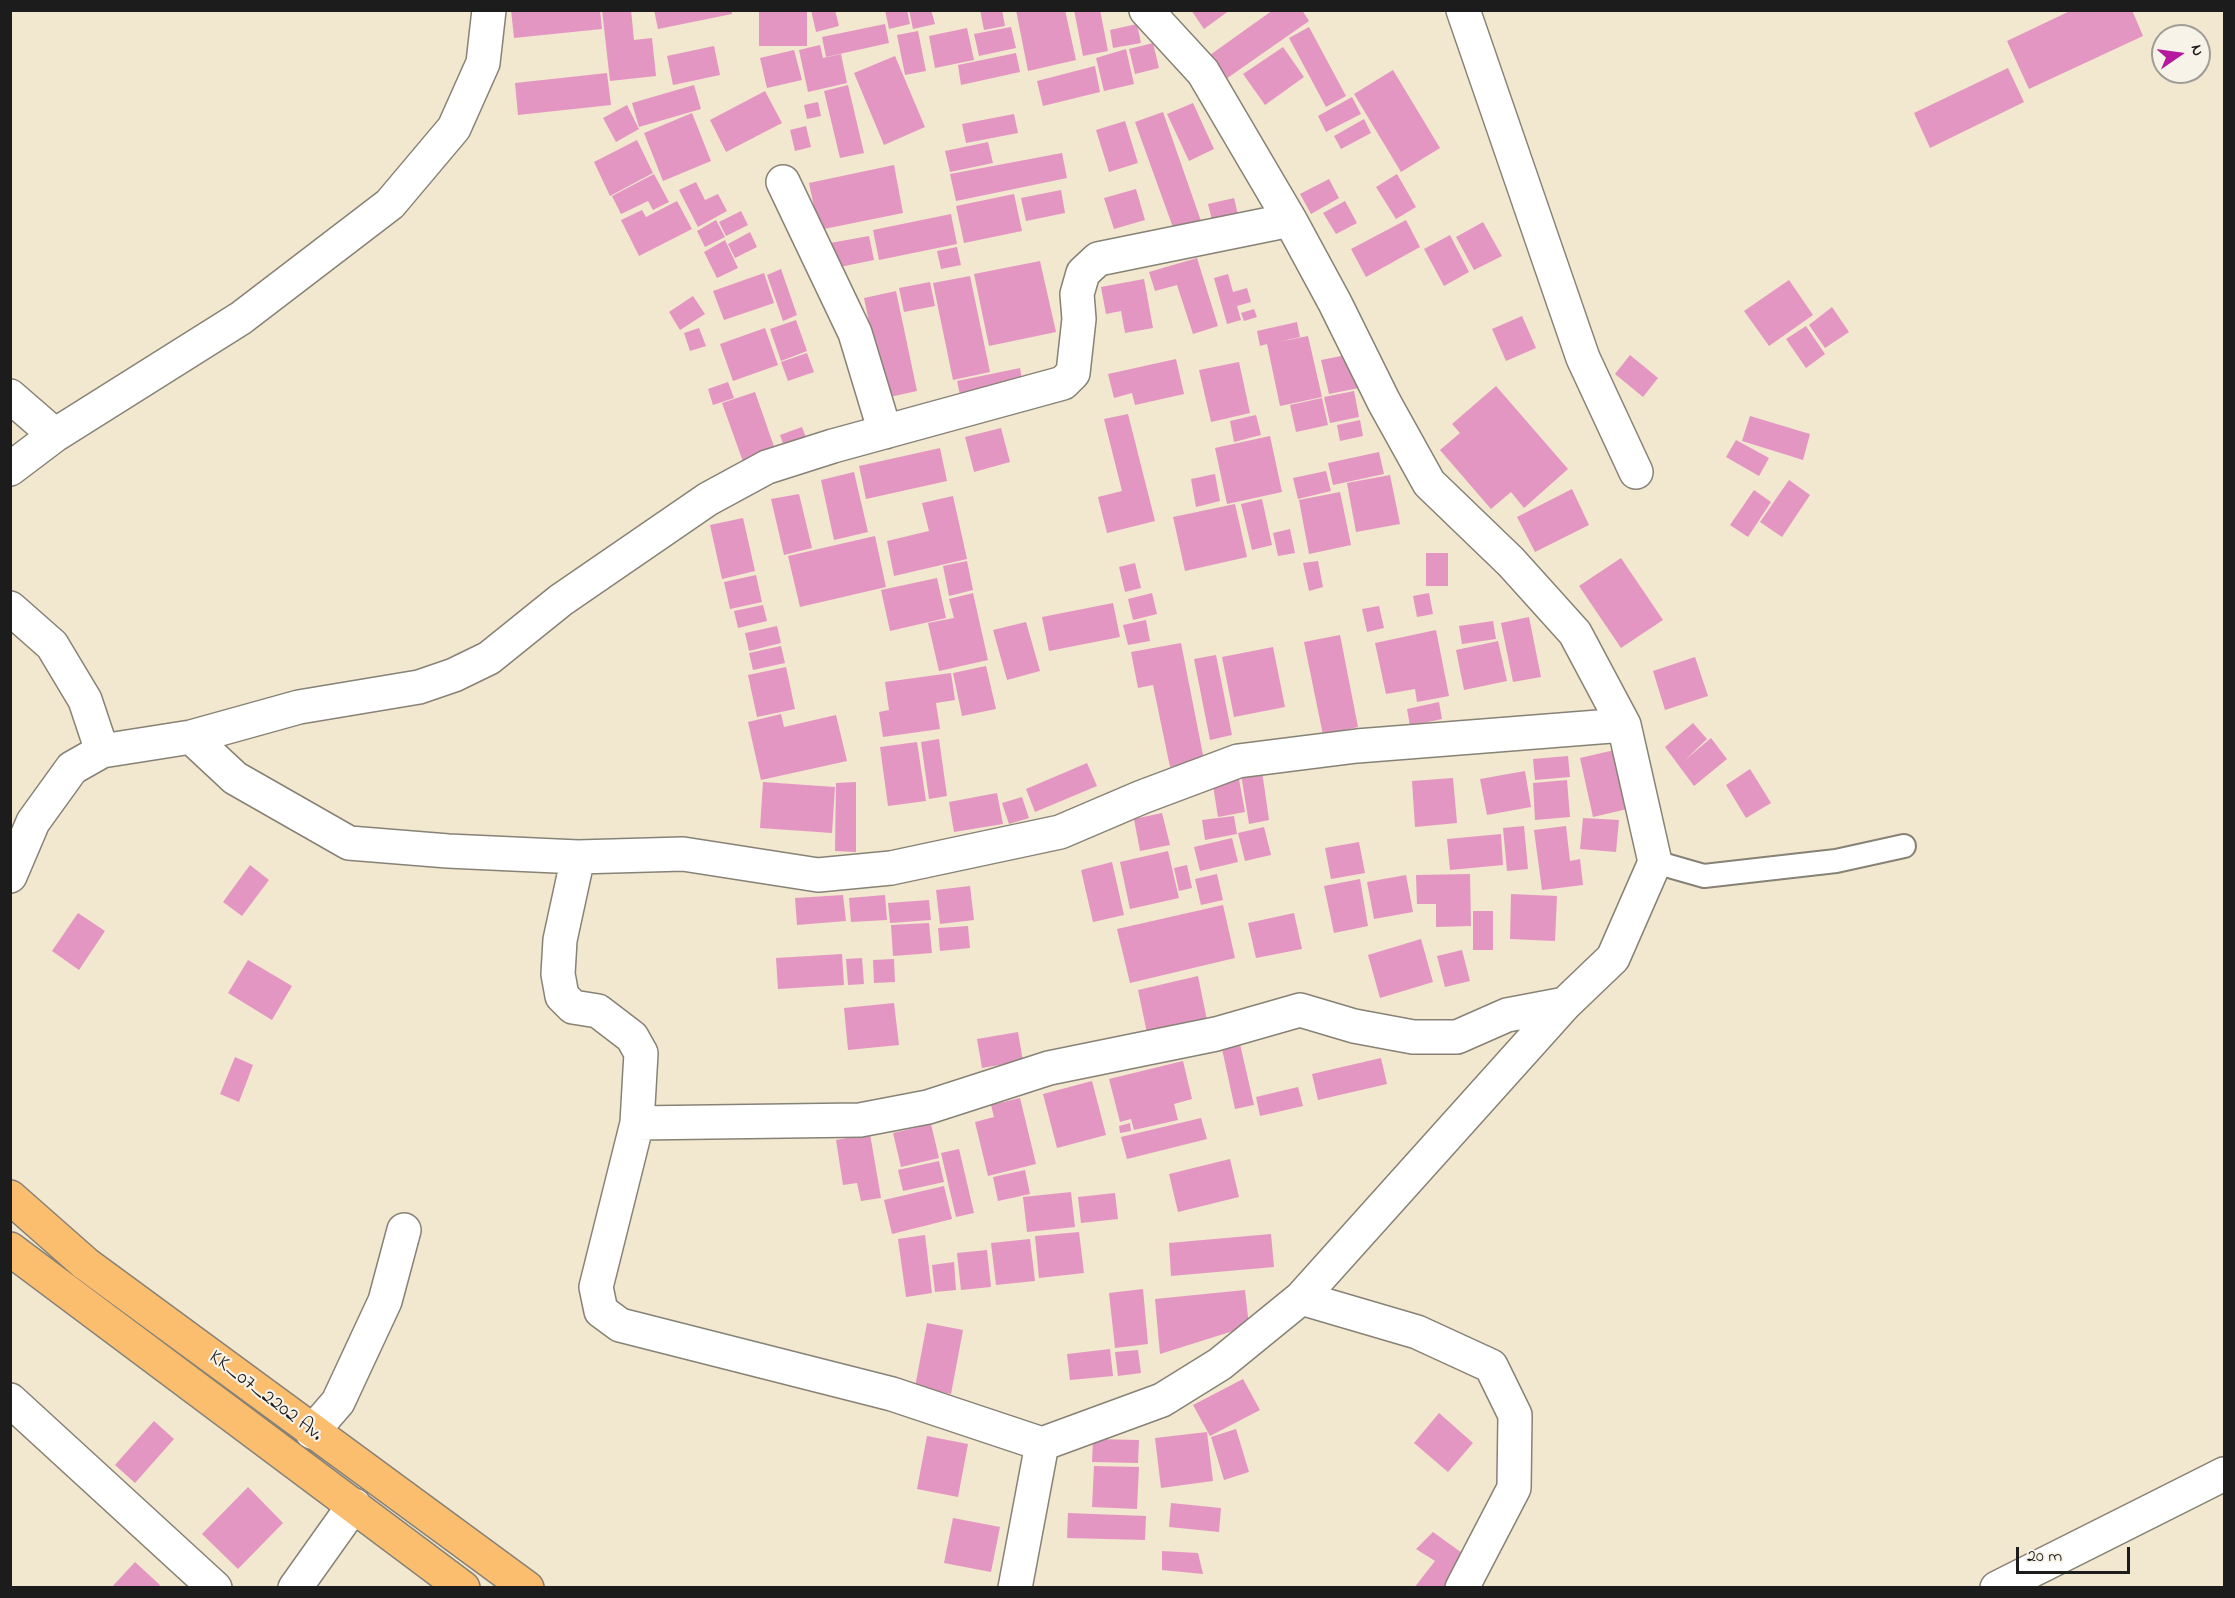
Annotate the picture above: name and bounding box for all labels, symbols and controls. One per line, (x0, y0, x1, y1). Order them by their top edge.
north arrow (2151, 24, 2211, 84)
text: N (2184, 42, 2209, 58)
street label: KK_07_2202 Av. (203, 1346, 327, 1448)
scale bar (2019, 1535, 2133, 1573)
text: 20 m (2027, 1544, 2062, 1570)

